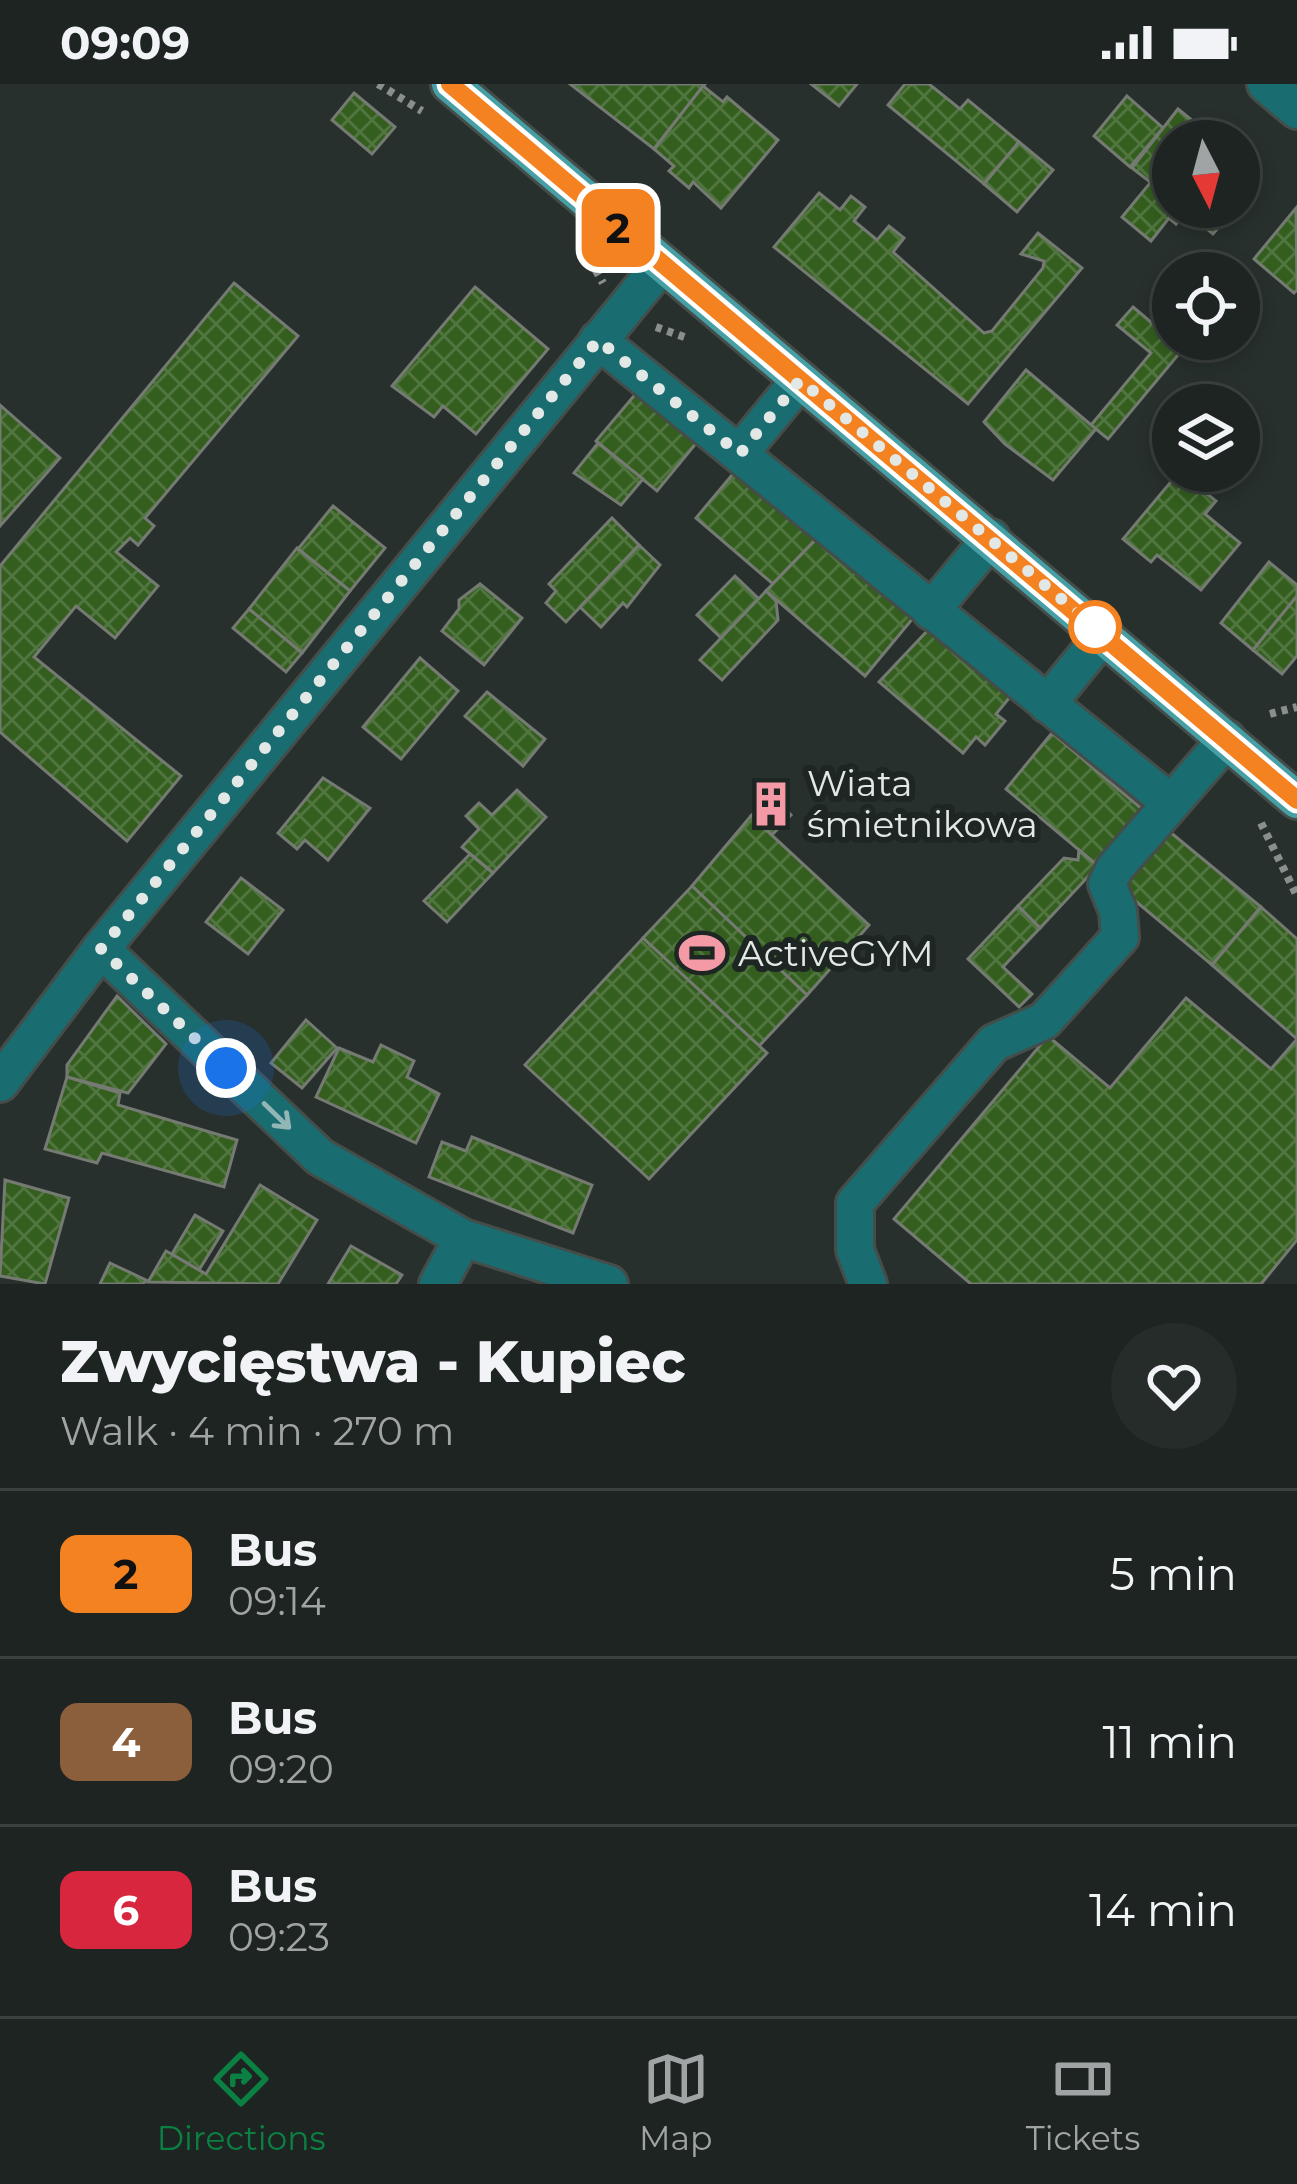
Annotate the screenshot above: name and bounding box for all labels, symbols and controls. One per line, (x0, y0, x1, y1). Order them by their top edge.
text: 09:09 (60, 15, 190, 70)
north arrow (1152, 120, 1260, 228)
map controls (1152, 120, 1260, 492)
line badge: 2 (579, 189, 657, 267)
text: 2 (606, 202, 630, 254)
button: locate (1152, 252, 1260, 360)
button: layers (1152, 384, 1260, 492)
unlabelled marker (1070, 602, 1120, 652)
place label: Wiata śmietnikowa (807, 761, 1038, 846)
building icon: Wiata śmietnikowa (746, 779, 796, 829)
sports icon: ActiveGYM (677, 928, 727, 978)
place label: ActiveGYM (738, 931, 934, 975)
your location (196, 1038, 256, 1098)
one-way arrow (262, 1102, 292, 1130)
button: heart (1111, 1323, 1237, 1449)
text: Zwycięstwa - Kupiec (60, 1327, 686, 1396)
text: Walk · 4 min · 270 m (60, 1407, 454, 1455)
text: Bus (228, 1522, 317, 1577)
text: 5 min (1109, 1546, 1237, 1601)
text: 2 (114, 1548, 138, 1600)
text: 09:14 (228, 1577, 326, 1625)
text: Bus (228, 1690, 317, 1745)
text: 11 min (1102, 1714, 1237, 1769)
text: 4 (112, 1716, 140, 1768)
text: 09:20 (228, 1745, 334, 1793)
text: Bus (228, 1858, 317, 1913)
text: 14 min (1089, 1882, 1237, 1937)
text: 6 (113, 1884, 139, 1936)
text: 09:23 (228, 1913, 330, 1961)
tab: Directions (157, 2046, 326, 2158)
tab: Map (639, 2046, 712, 2158)
tab: Tickets (1026, 2046, 1140, 2158)

